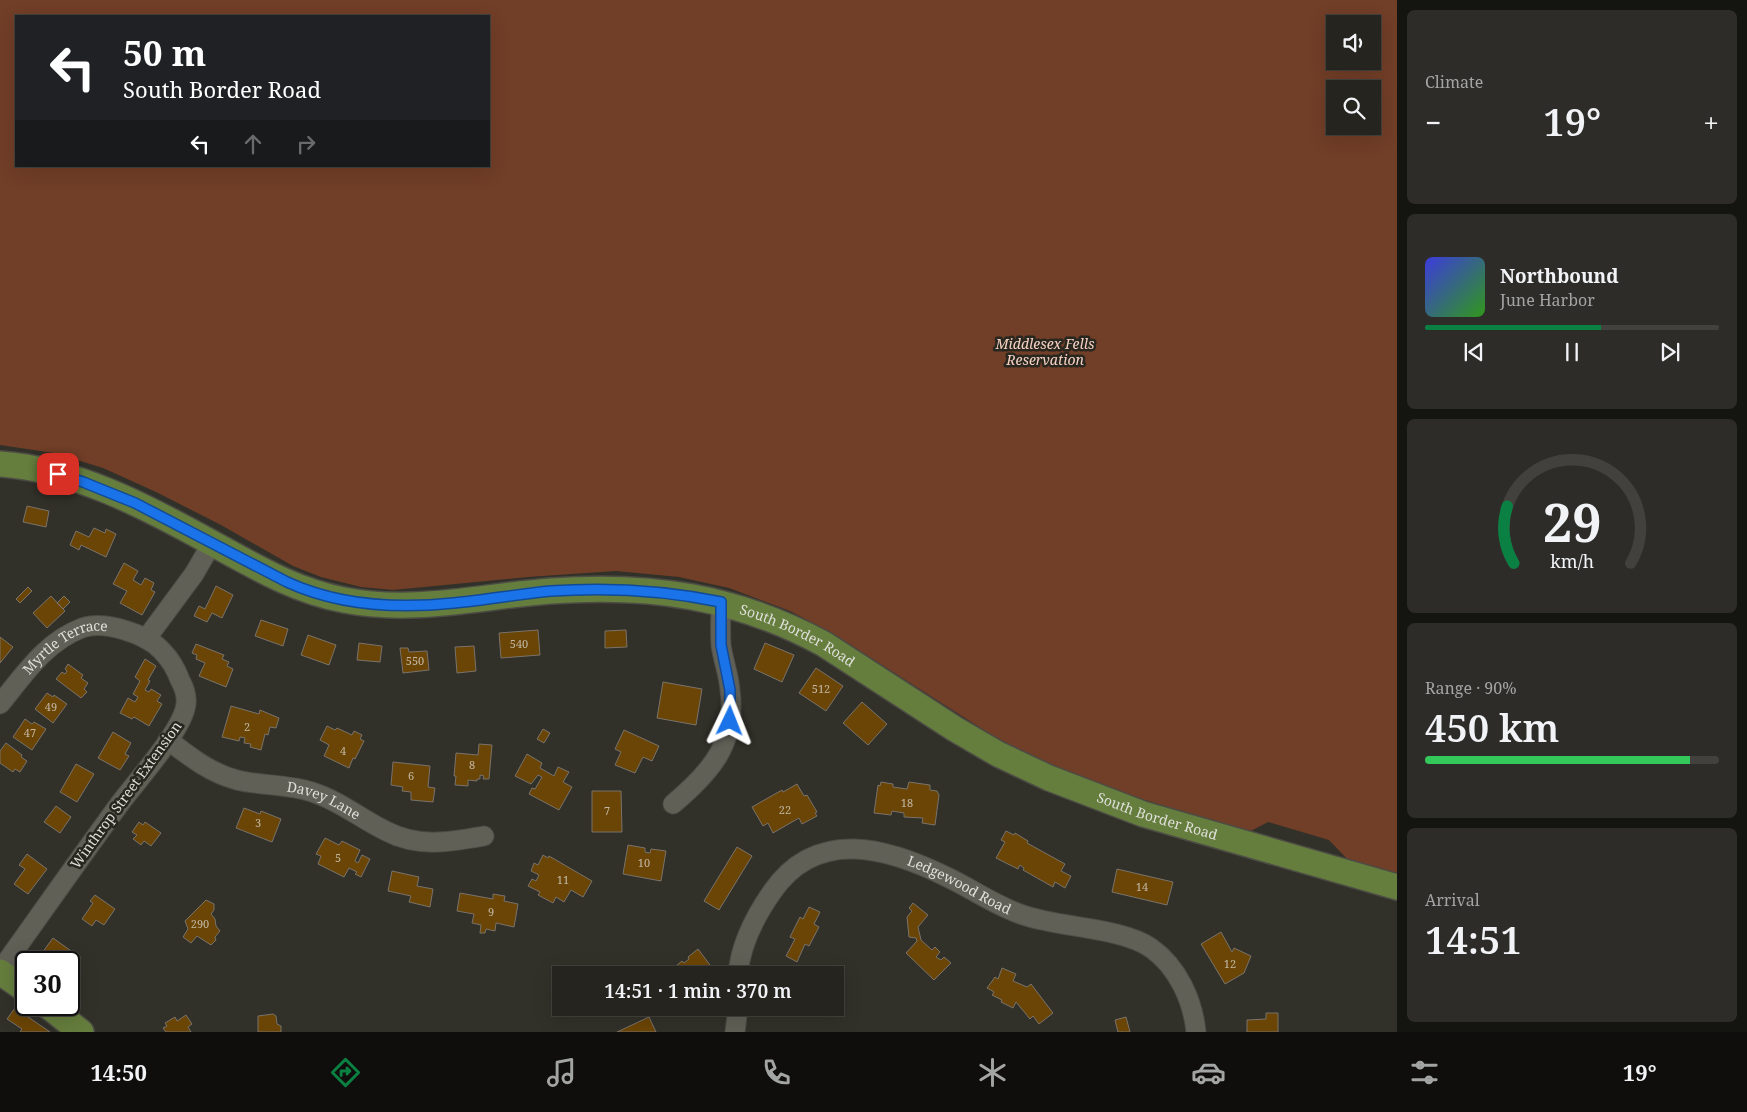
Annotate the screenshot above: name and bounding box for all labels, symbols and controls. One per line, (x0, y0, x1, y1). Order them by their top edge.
map controls (1326, 15, 1381, 135)
button: sound (1326, 15, 1381, 70)
text: 50 m (123, 29, 206, 76)
icon: left (40, 35, 105, 100)
text: Climate (1425, 71, 1483, 93)
text: South Border Road (123, 74, 321, 104)
button: search (1326, 80, 1381, 135)
text: 19° (1543, 95, 1601, 147)
text: − (1425, 103, 1441, 141)
text: + (1703, 103, 1719, 141)
icon: left (186, 130, 214, 158)
icon: ahead (239, 130, 267, 158)
icon: right (292, 130, 320, 158)
text: Northbound (1500, 263, 1619, 289)
text: June Harbor (1500, 289, 1595, 311)
park label: Middlesex Fells Reservation (994, 334, 1095, 369)
icon: previous (1460, 338, 1488, 366)
icon: pause (1558, 338, 1586, 366)
icon: next (1656, 338, 1684, 366)
pin (37, 453, 79, 495)
icon: arrive (44, 460, 72, 488)
text: 29 (1543, 486, 1601, 557)
text: km/h (1550, 549, 1594, 573)
street label: South Border Road (738, 599, 859, 671)
street label: Myrtle Terrace (18, 616, 109, 678)
house number: 540 (510, 636, 528, 651)
house number: 550 (406, 653, 424, 668)
text: Range · 90% (1425, 677, 1517, 699)
house number: 512 (812, 681, 830, 696)
position arrow (703, 694, 755, 746)
house number: 49 (45, 699, 57, 714)
text: 450 km (1425, 701, 1559, 753)
street label: Winthrop Street Extension (66, 717, 186, 872)
house number: 2 (244, 719, 250, 734)
house number: 47 (24, 725, 36, 740)
house number: 4 (340, 743, 346, 758)
house number: 8 (469, 757, 475, 772)
house number: 6 (408, 768, 414, 783)
street label: Davey Lane (286, 777, 364, 823)
street label: South Border Road (1094, 787, 1220, 844)
house number: 18 (901, 795, 913, 810)
house number: 22 (779, 802, 791, 817)
house number: 7 (604, 803, 610, 818)
house number: 3 (255, 815, 261, 830)
house number: 5 (335, 850, 341, 865)
street label: Ledgewood Road (905, 851, 1015, 919)
house number: 10 (638, 855, 650, 870)
house number: 11 (557, 872, 569, 887)
house number: 14 (1136, 879, 1148, 894)
text: Arrival (1425, 889, 1480, 911)
house number: 9 (488, 904, 494, 919)
text: 14:51 (1425, 913, 1522, 965)
house number: 290 (191, 916, 209, 931)
speed limit sign: 30 (15, 951, 80, 1016)
house number: 12 (1224, 956, 1236, 971)
text: 14:51 · 1 min · 370 m (604, 978, 792, 1004)
icon: directions (328, 1055, 363, 1090)
icon: music (544, 1055, 579, 1090)
icon: phone (759, 1055, 794, 1090)
icon: climate (975, 1055, 1010, 1090)
icon: car (1191, 1055, 1226, 1090)
icon: filters (1407, 1055, 1442, 1090)
text: 14:50 (90, 1057, 147, 1087)
text: 19° (1623, 1057, 1657, 1087)

